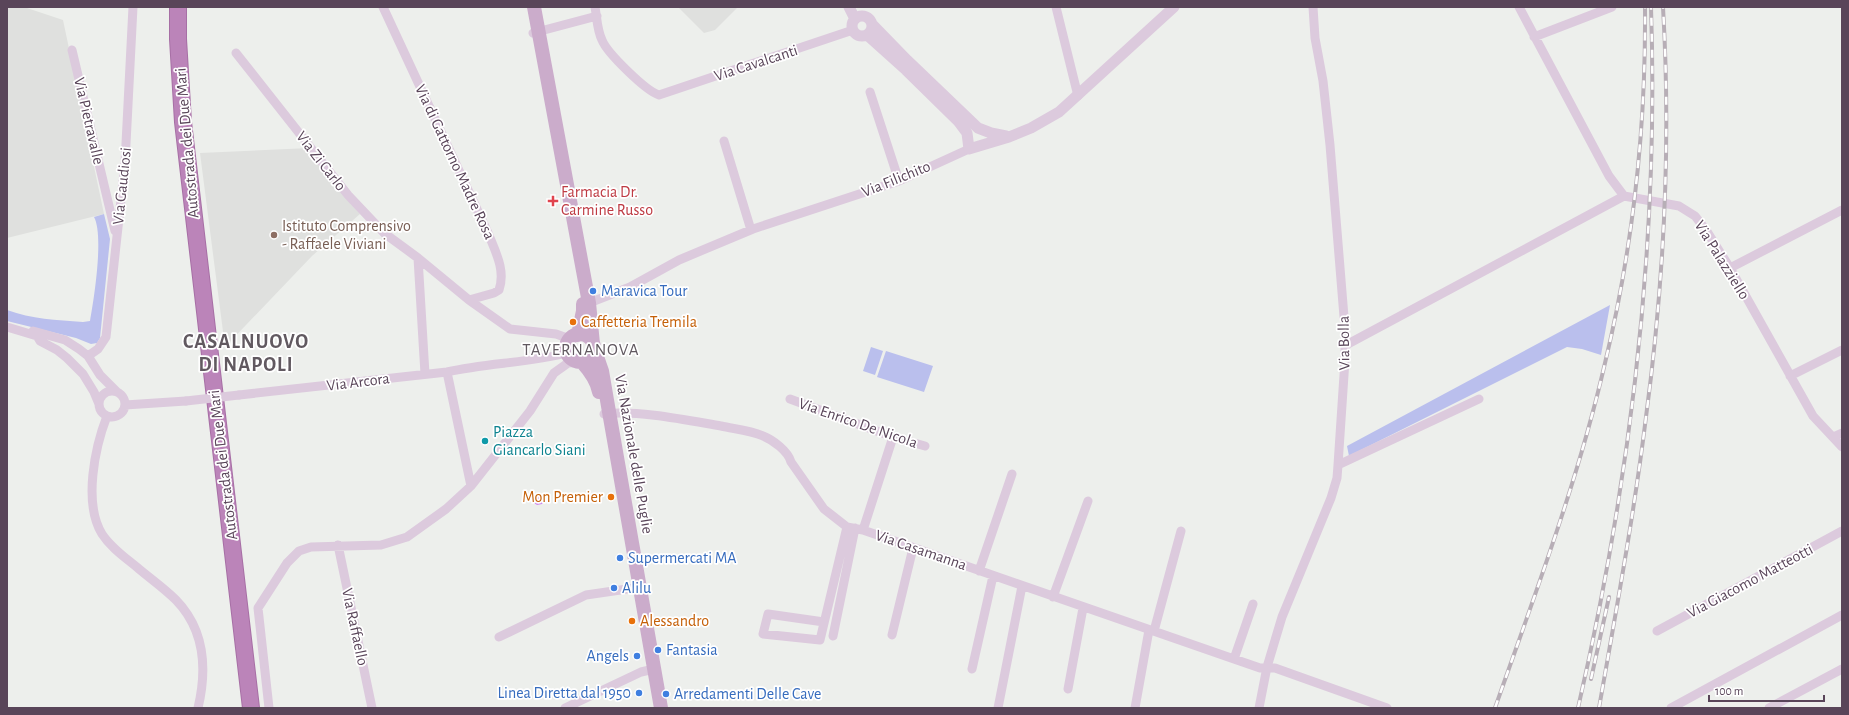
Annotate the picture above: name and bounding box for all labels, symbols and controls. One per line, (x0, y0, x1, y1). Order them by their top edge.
street label: Via Cavalcanti (712, 42, 800, 84)
street label: Autostrada dei Due Mari (172, 67, 202, 219)
street label: Via Pietravalle (71, 76, 107, 166)
street label: Via di Gattorno Madre Rosa (412, 82, 498, 242)
street label: Via Zi Carlo (293, 128, 349, 194)
street label: Via Gaudiosi (110, 147, 134, 225)
street label: Via Filichito (859, 158, 933, 200)
place label: Farmacia Dr. Carmine Russo (561, 184, 653, 218)
marker: Farmacia Dr. Carmine Russo (548, 196, 558, 206)
place label: Istituto Comprensivo - Raffaele Viviani (282, 218, 411, 252)
street label: Via Palazziello (1691, 218, 1753, 302)
marker: Istituto Comprensivo - Raffaele Viviani (269, 230, 279, 240)
place label: Maravica Tour (601, 283, 688, 299)
marker: Maravica Tour (588, 286, 598, 296)
place label: Caffetteria Tremila (581, 314, 697, 330)
street label: Via Bolla (1336, 316, 1352, 370)
marker: Caffetteria Tremila (568, 317, 578, 327)
district label: CASALNUOVO DI NAPOLI (183, 332, 309, 375)
district label: TAVERNANOVA (522, 341, 640, 358)
street label: Via Arcora (326, 370, 390, 394)
street label: Via Nazionale delle Puglie (612, 373, 656, 535)
street label: Autostrada dei Due Mari (206, 389, 240, 541)
street label: Via Enrico De Nicola (796, 395, 920, 451)
place label: Piazza Giancarlo Siani (493, 424, 586, 458)
marker: Piazza Giancarlo Siani (480, 436, 490, 446)
place label: Mon Premier (522, 489, 604, 505)
marker: Mon Premier (606, 492, 616, 502)
street label: Via Casamanna (873, 527, 969, 573)
street label: Via Giacomo Matteotti (1684, 541, 1816, 621)
place label: Supermercati MA (628, 550, 737, 566)
marker: Supermercati MA (615, 553, 625, 563)
place label: Alilu (622, 580, 651, 596)
marker: Alilu (609, 583, 619, 593)
street label: Via Raffaello (339, 587, 371, 667)
place label: Alessandro (640, 613, 709, 629)
marker: Alessandro (627, 616, 637, 626)
place label: Fantasia (666, 642, 718, 658)
marker: Fantasia (653, 645, 663, 655)
place label: Angels (587, 648, 629, 664)
marker: Angels (632, 651, 642, 661)
scale bar (1709, 677, 1824, 703)
place label: Linea Diretta dal 1950 (497, 685, 631, 701)
text: 100 m (1715, 685, 1743, 697)
place label: Arredamenti Delle Cave (674, 686, 821, 702)
marker: Linea Diretta dal 1950 (634, 688, 644, 698)
marker: Arredamenti Delle Cave (661, 689, 671, 699)

